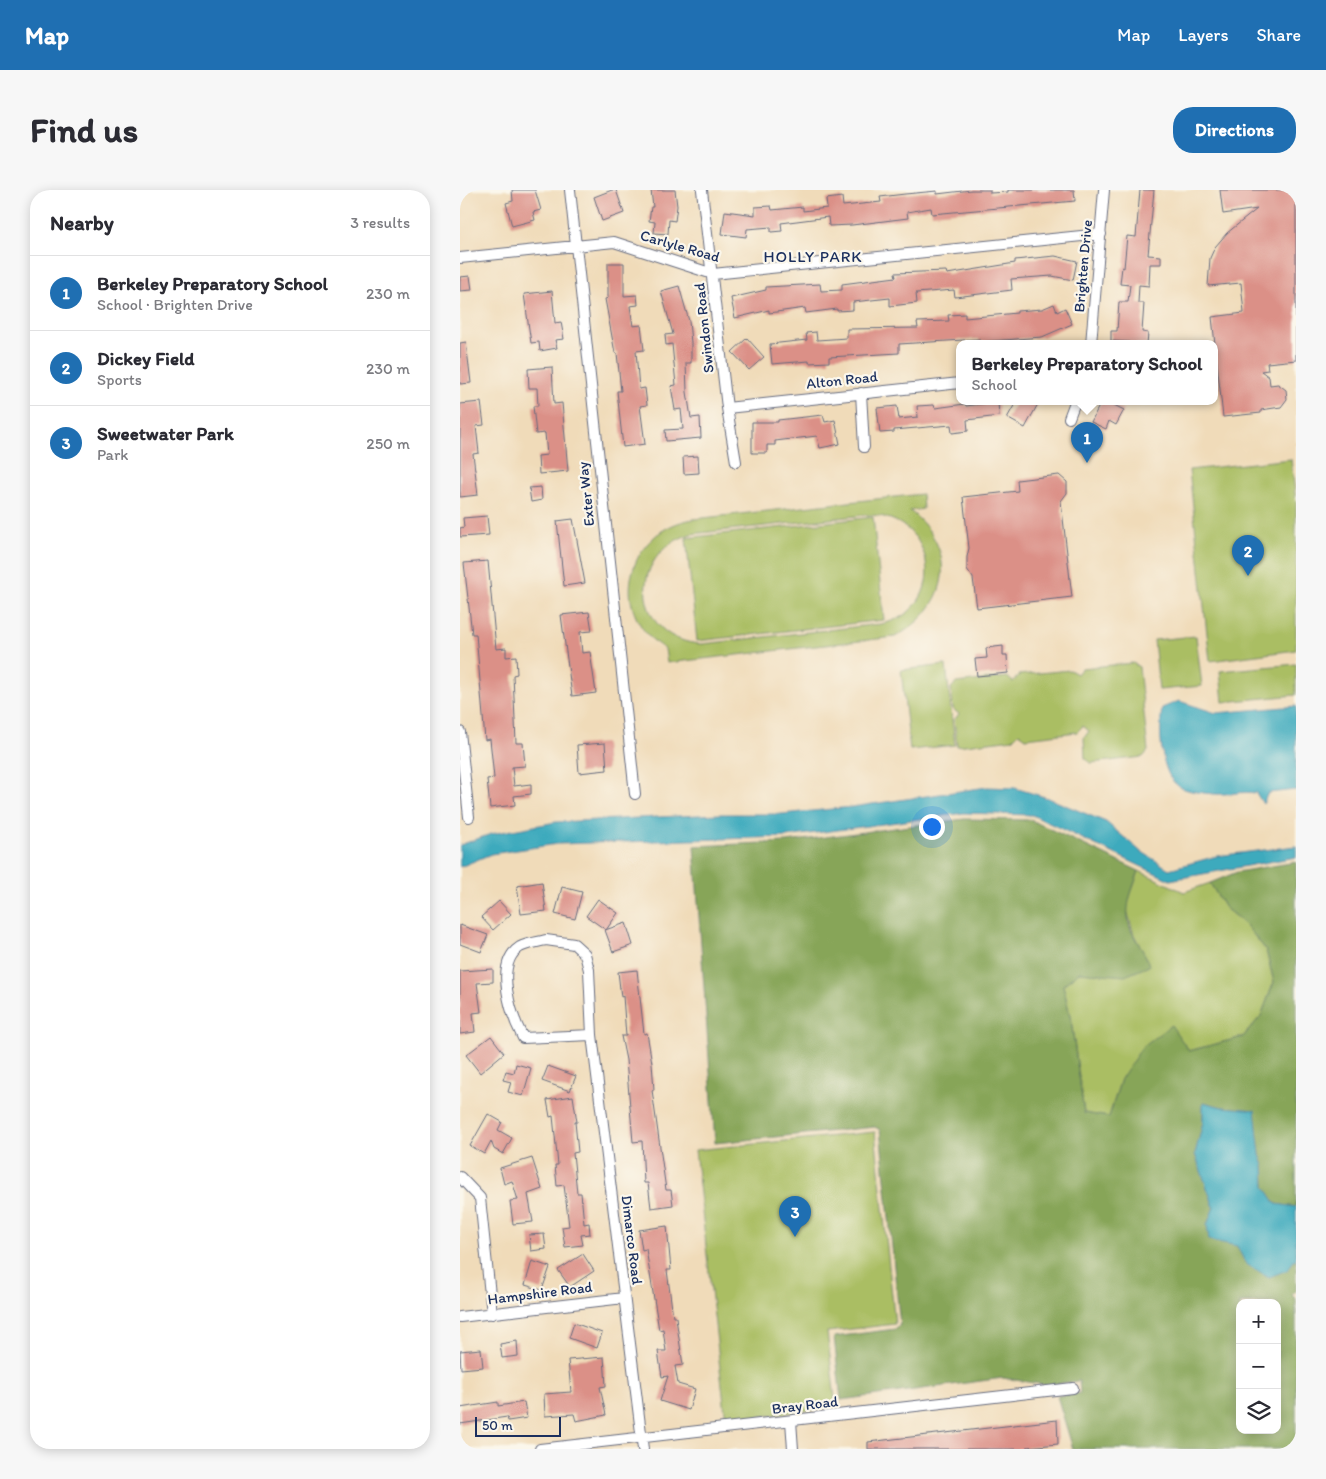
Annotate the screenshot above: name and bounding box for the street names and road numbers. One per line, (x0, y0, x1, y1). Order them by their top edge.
street label: Brighten Drive (1070, 219, 1096, 313)
street label: Carlyle Road (638, 226, 722, 266)
street label: Swindon Road (690, 282, 718, 374)
street label: Alton Road (805, 367, 879, 393)
street label: Exter Way (574, 461, 598, 527)
street label: Dimarco Road (618, 1194, 646, 1286)
street label: Hampshire Road (487, 1278, 593, 1308)
street label: Bray Road (771, 1392, 839, 1418)

